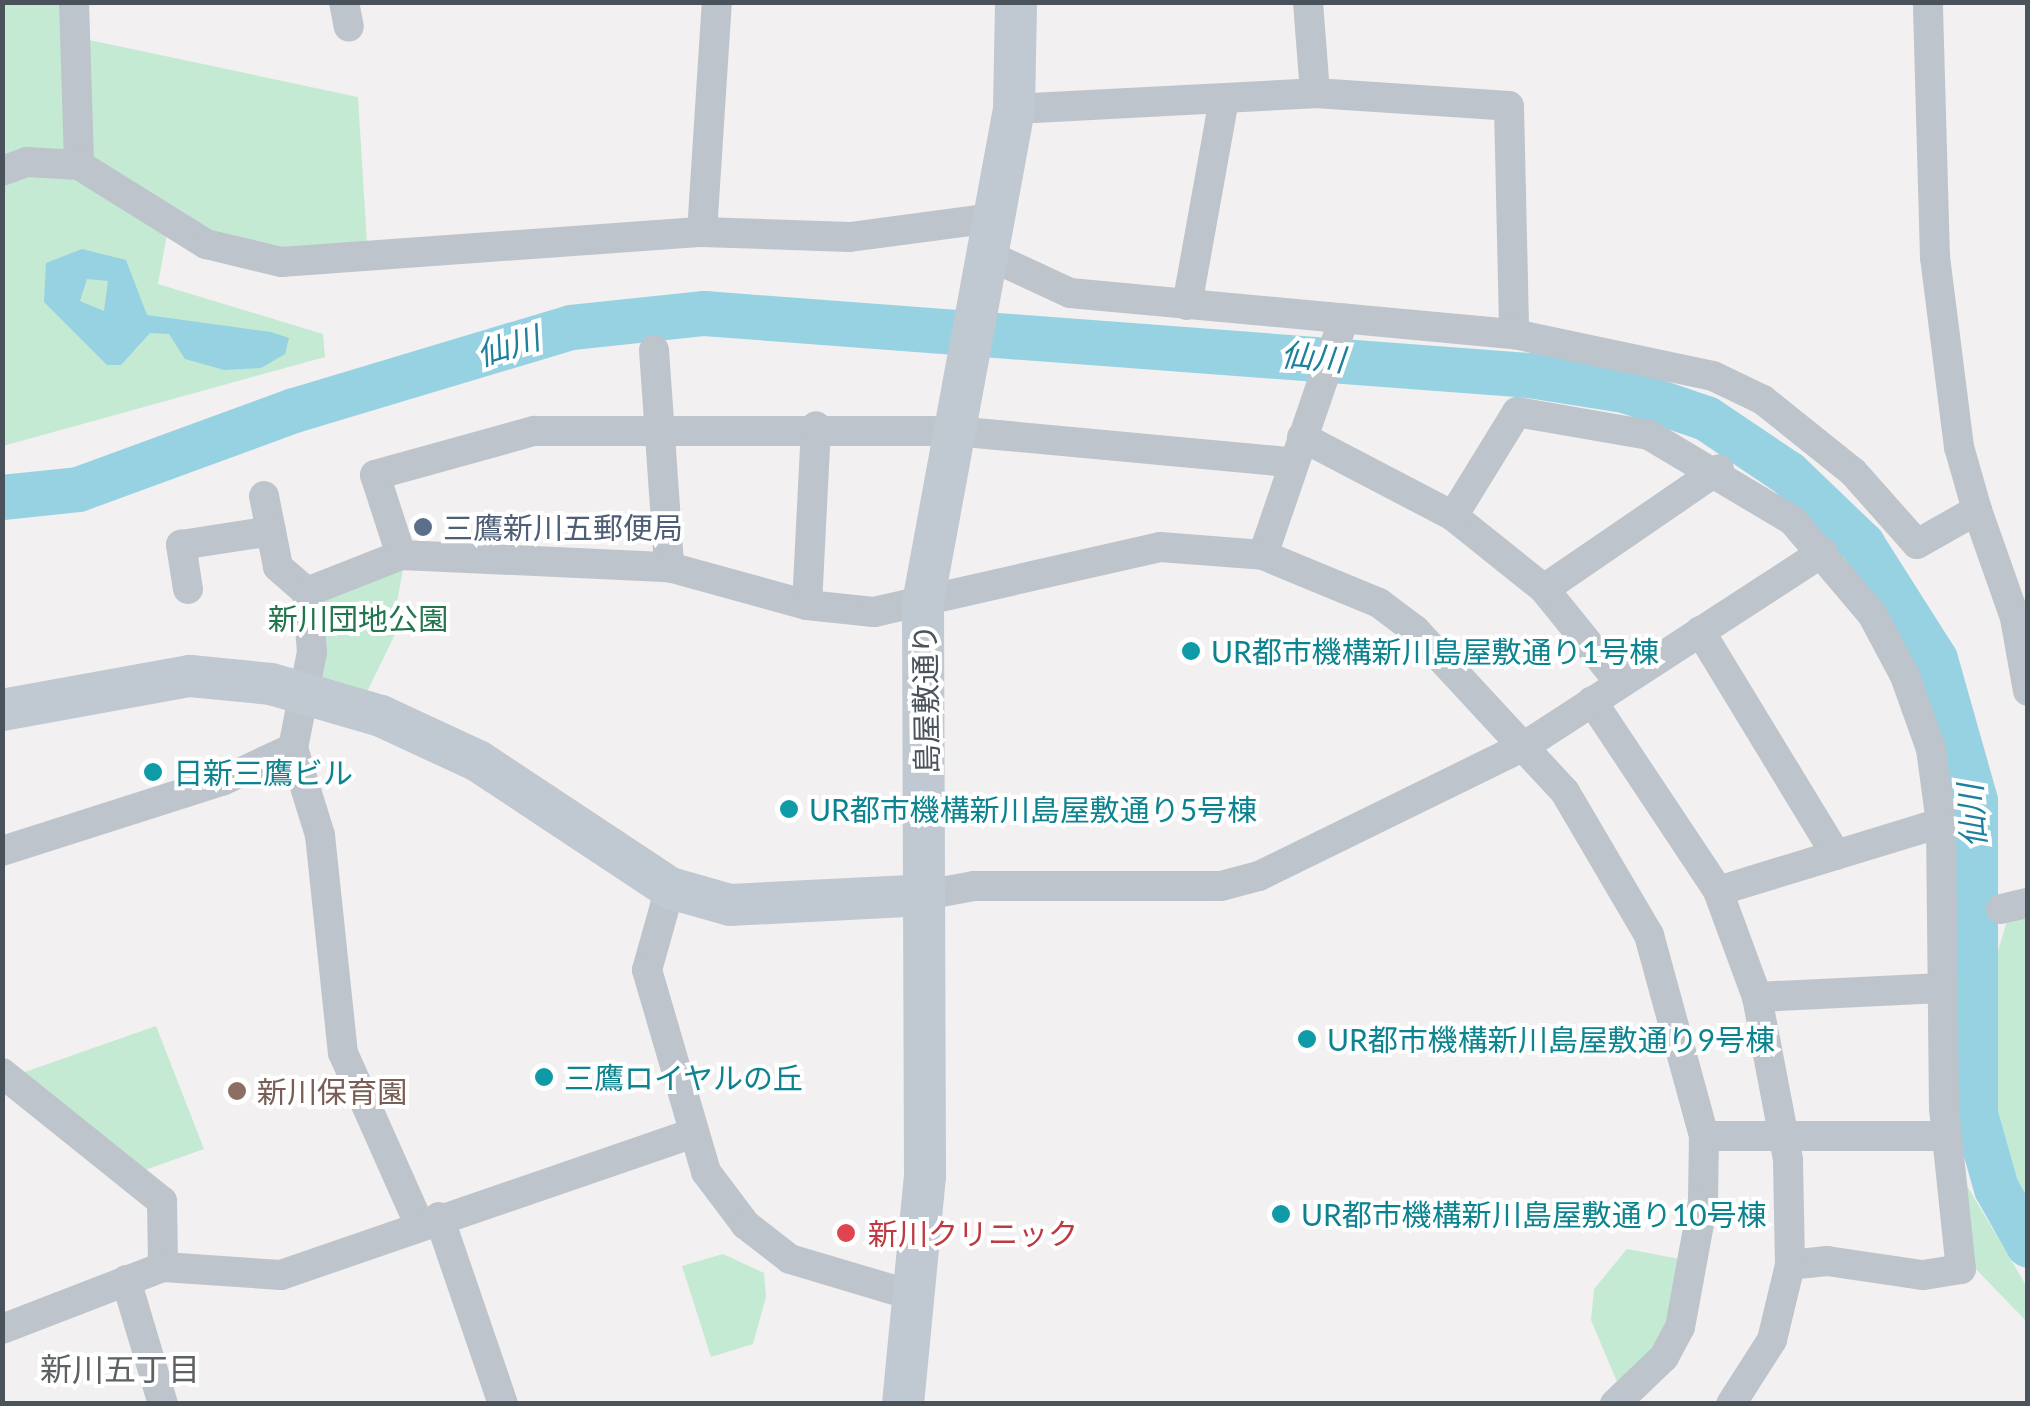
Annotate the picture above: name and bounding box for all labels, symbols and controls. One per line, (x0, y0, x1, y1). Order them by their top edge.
water label: 仙川 (472, 318, 544, 374)
water label: 仙川 (1279, 335, 1347, 379)
place label: 三鷹新川五郵便局 (443, 509, 683, 545)
marker: 三鷹新川五郵便局 (412, 516, 434, 538)
park label: 新川団地公園 (268, 600, 448, 636)
street label: 島屋敷通り (906, 624, 944, 774)
place label: UR都市機構新川島屋敷通り1号棟 (1211, 633, 1659, 669)
marker: UR都市機構新川島屋敷通り1号棟 (1180, 640, 1202, 662)
place label: 日新三鷹ビル (173, 754, 353, 790)
marker: 日新三鷹ビル (142, 761, 164, 783)
water label: 仙川 (1951, 783, 1993, 849)
place label: UR都市機構新川島屋敷通り5号棟 (809, 791, 1257, 827)
marker: UR都市機構新川島屋敷通り5号棟 (778, 798, 800, 820)
place label: UR都市機構新川島屋敷通り9号棟 (1327, 1021, 1775, 1057)
marker: UR都市機構新川島屋敷通り9号棟 (1296, 1028, 1318, 1050)
place label: 三鷹ロイヤルの丘 (564, 1059, 804, 1095)
marker: 三鷹ロイヤルの丘 (533, 1066, 555, 1088)
place label: 新川保育園 (257, 1073, 407, 1109)
marker: 新川保育園 (226, 1080, 248, 1102)
place label: UR都市機構新川島屋敷通り10号棟 (1301, 1196, 1767, 1232)
marker: UR都市機構新川島屋敷通り10号棟 (1270, 1203, 1292, 1225)
place label: 新川クリニック (868, 1215, 1078, 1251)
marker: 新川クリニック (833, 1220, 859, 1246)
district label: 新川五丁目 (40, 1350, 200, 1388)

